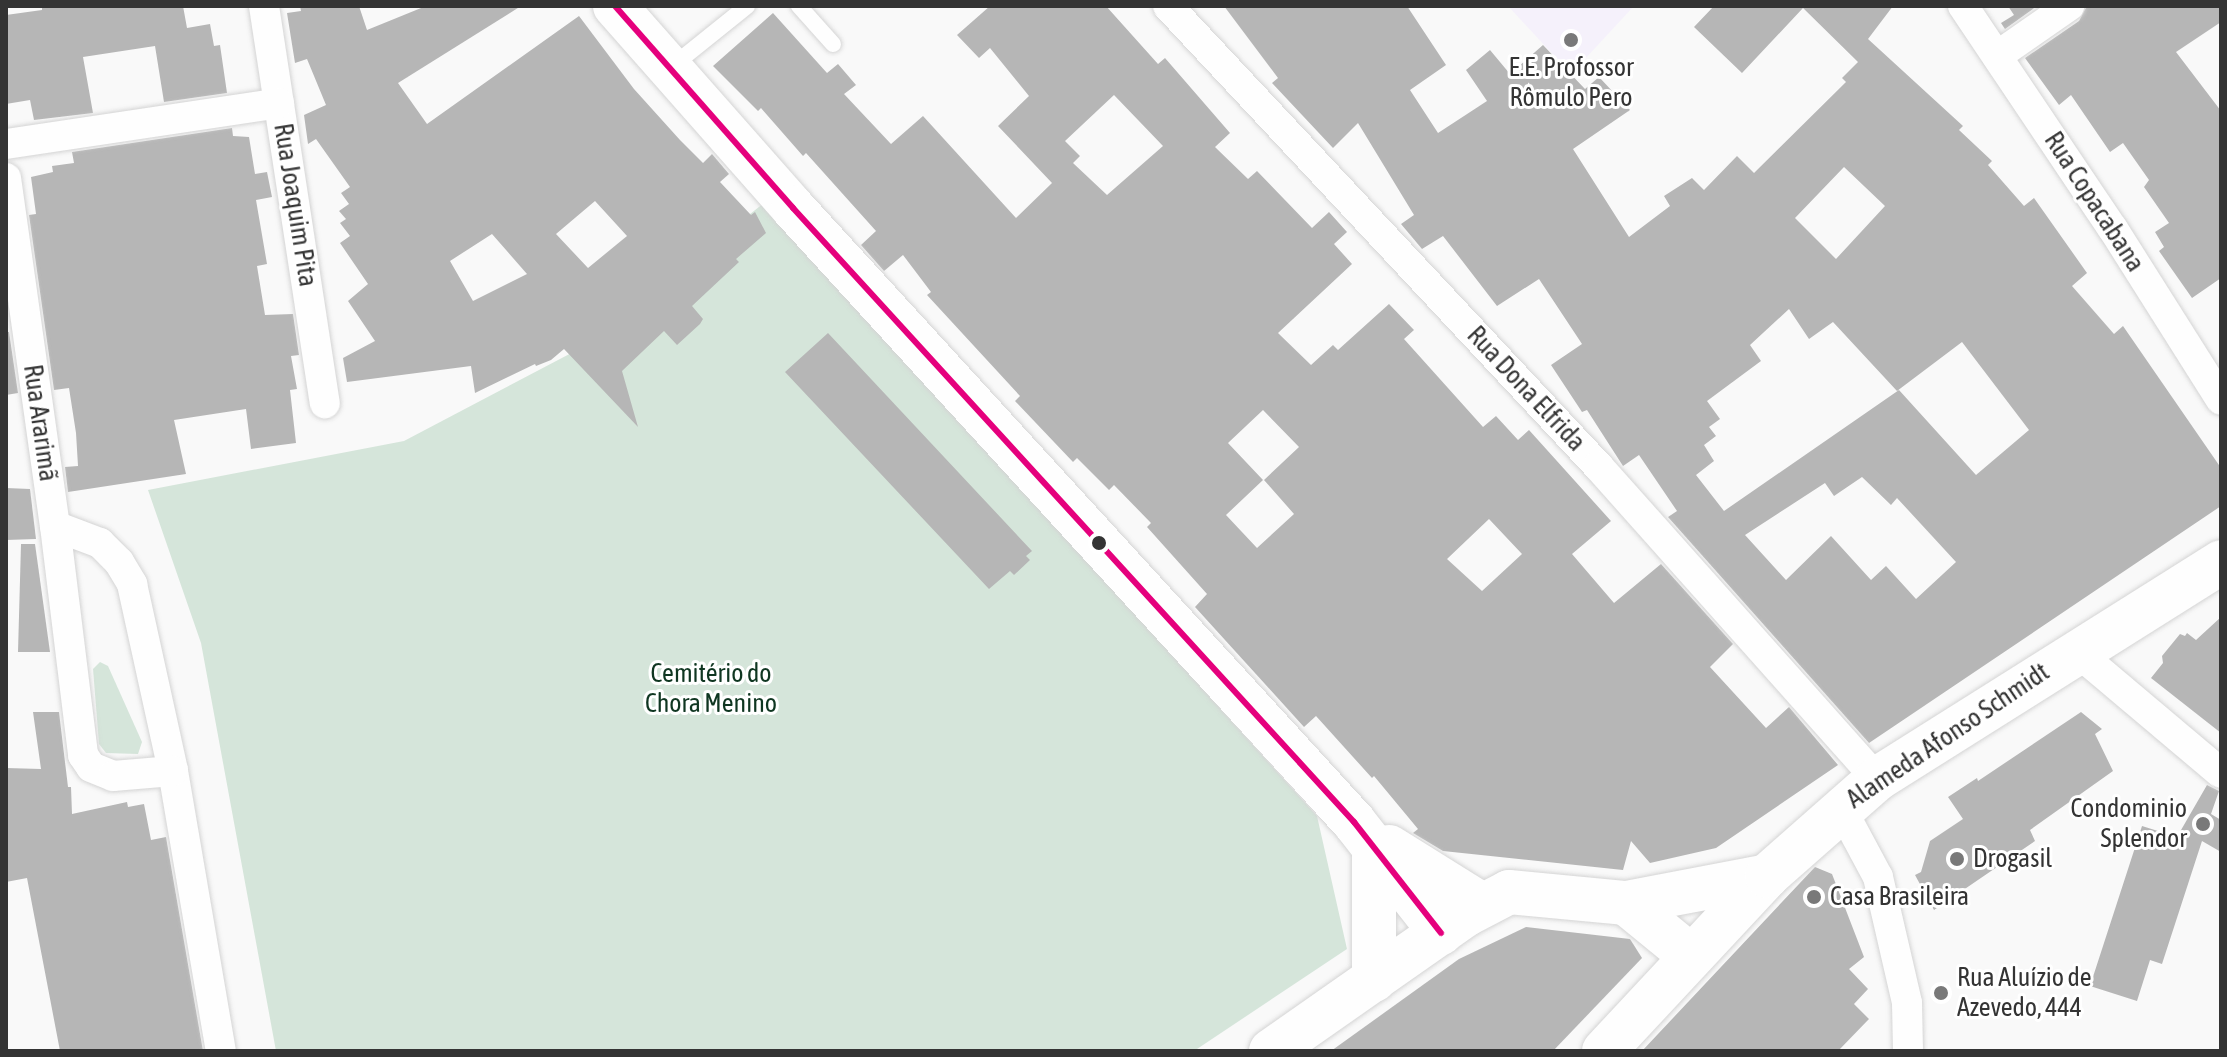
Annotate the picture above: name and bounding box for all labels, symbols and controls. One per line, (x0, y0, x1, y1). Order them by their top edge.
marker: E.E. Profossor Rômulo Pero (1562, 31, 1580, 49)
place label: E.E. Profossor Rômulo Pero (1508, 52, 1634, 114)
street label: Rua Joaquim Pita (267, 121, 323, 289)
street label: Rua Copacabana (2037, 126, 2151, 278)
street label: Rua Dona Elfrida (1460, 320, 1592, 458)
street label: Rua Ararimã (16, 363, 64, 483)
unlabelled marker (1091, 535, 1107, 551)
street label: Alameda Afonso Schmidt (1841, 657, 2055, 815)
park label: Cemitério do Chora Menino (645, 658, 777, 720)
place label: Condominio Splendor (2070, 793, 2187, 854)
marker: Condominio Splendor (2194, 815, 2212, 833)
place label: Drogasil (1973, 843, 2052, 875)
marker: Drogasil (1948, 850, 1966, 868)
place label: Casa Brasileira (1830, 881, 1969, 913)
marker: Casa Brasileira (1805, 888, 1823, 906)
place label: Rua Aluízio de Azevedo, 444 (1957, 962, 2092, 1024)
marker: Rua Aluízio de Azevedo, 444 (1932, 984, 1950, 1002)

